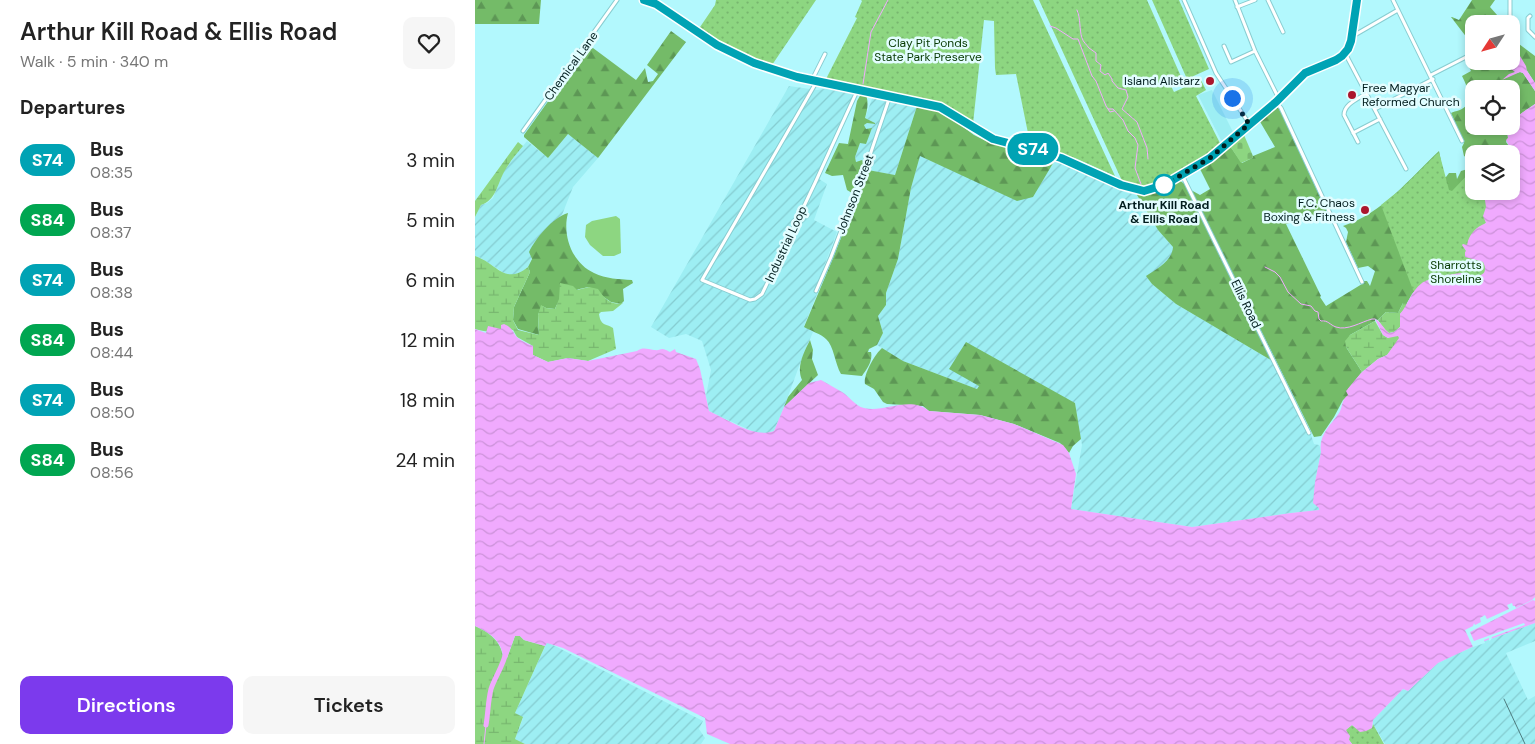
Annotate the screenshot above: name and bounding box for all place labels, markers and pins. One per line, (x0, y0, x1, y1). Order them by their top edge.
place label: Island Allstarz (1124, 73, 1200, 89)
marker: Island Allstarz (1204, 75, 1216, 87)
place label: Free Magyar Reformed Church (1362, 80, 1460, 110)
marker: Free Magyar Reformed Church (1346, 89, 1358, 101)
marker: Arthur Kill Road & Ellis Road (1153, 174, 1175, 196)
place label: F.C. Chaos Boxing & Fitness (1264, 195, 1355, 225)
place label: Arthur Kill Road & Ellis Road (1119, 197, 1210, 227)
marker: F.C. Chaos Boxing & Fitness (1359, 204, 1371, 216)

